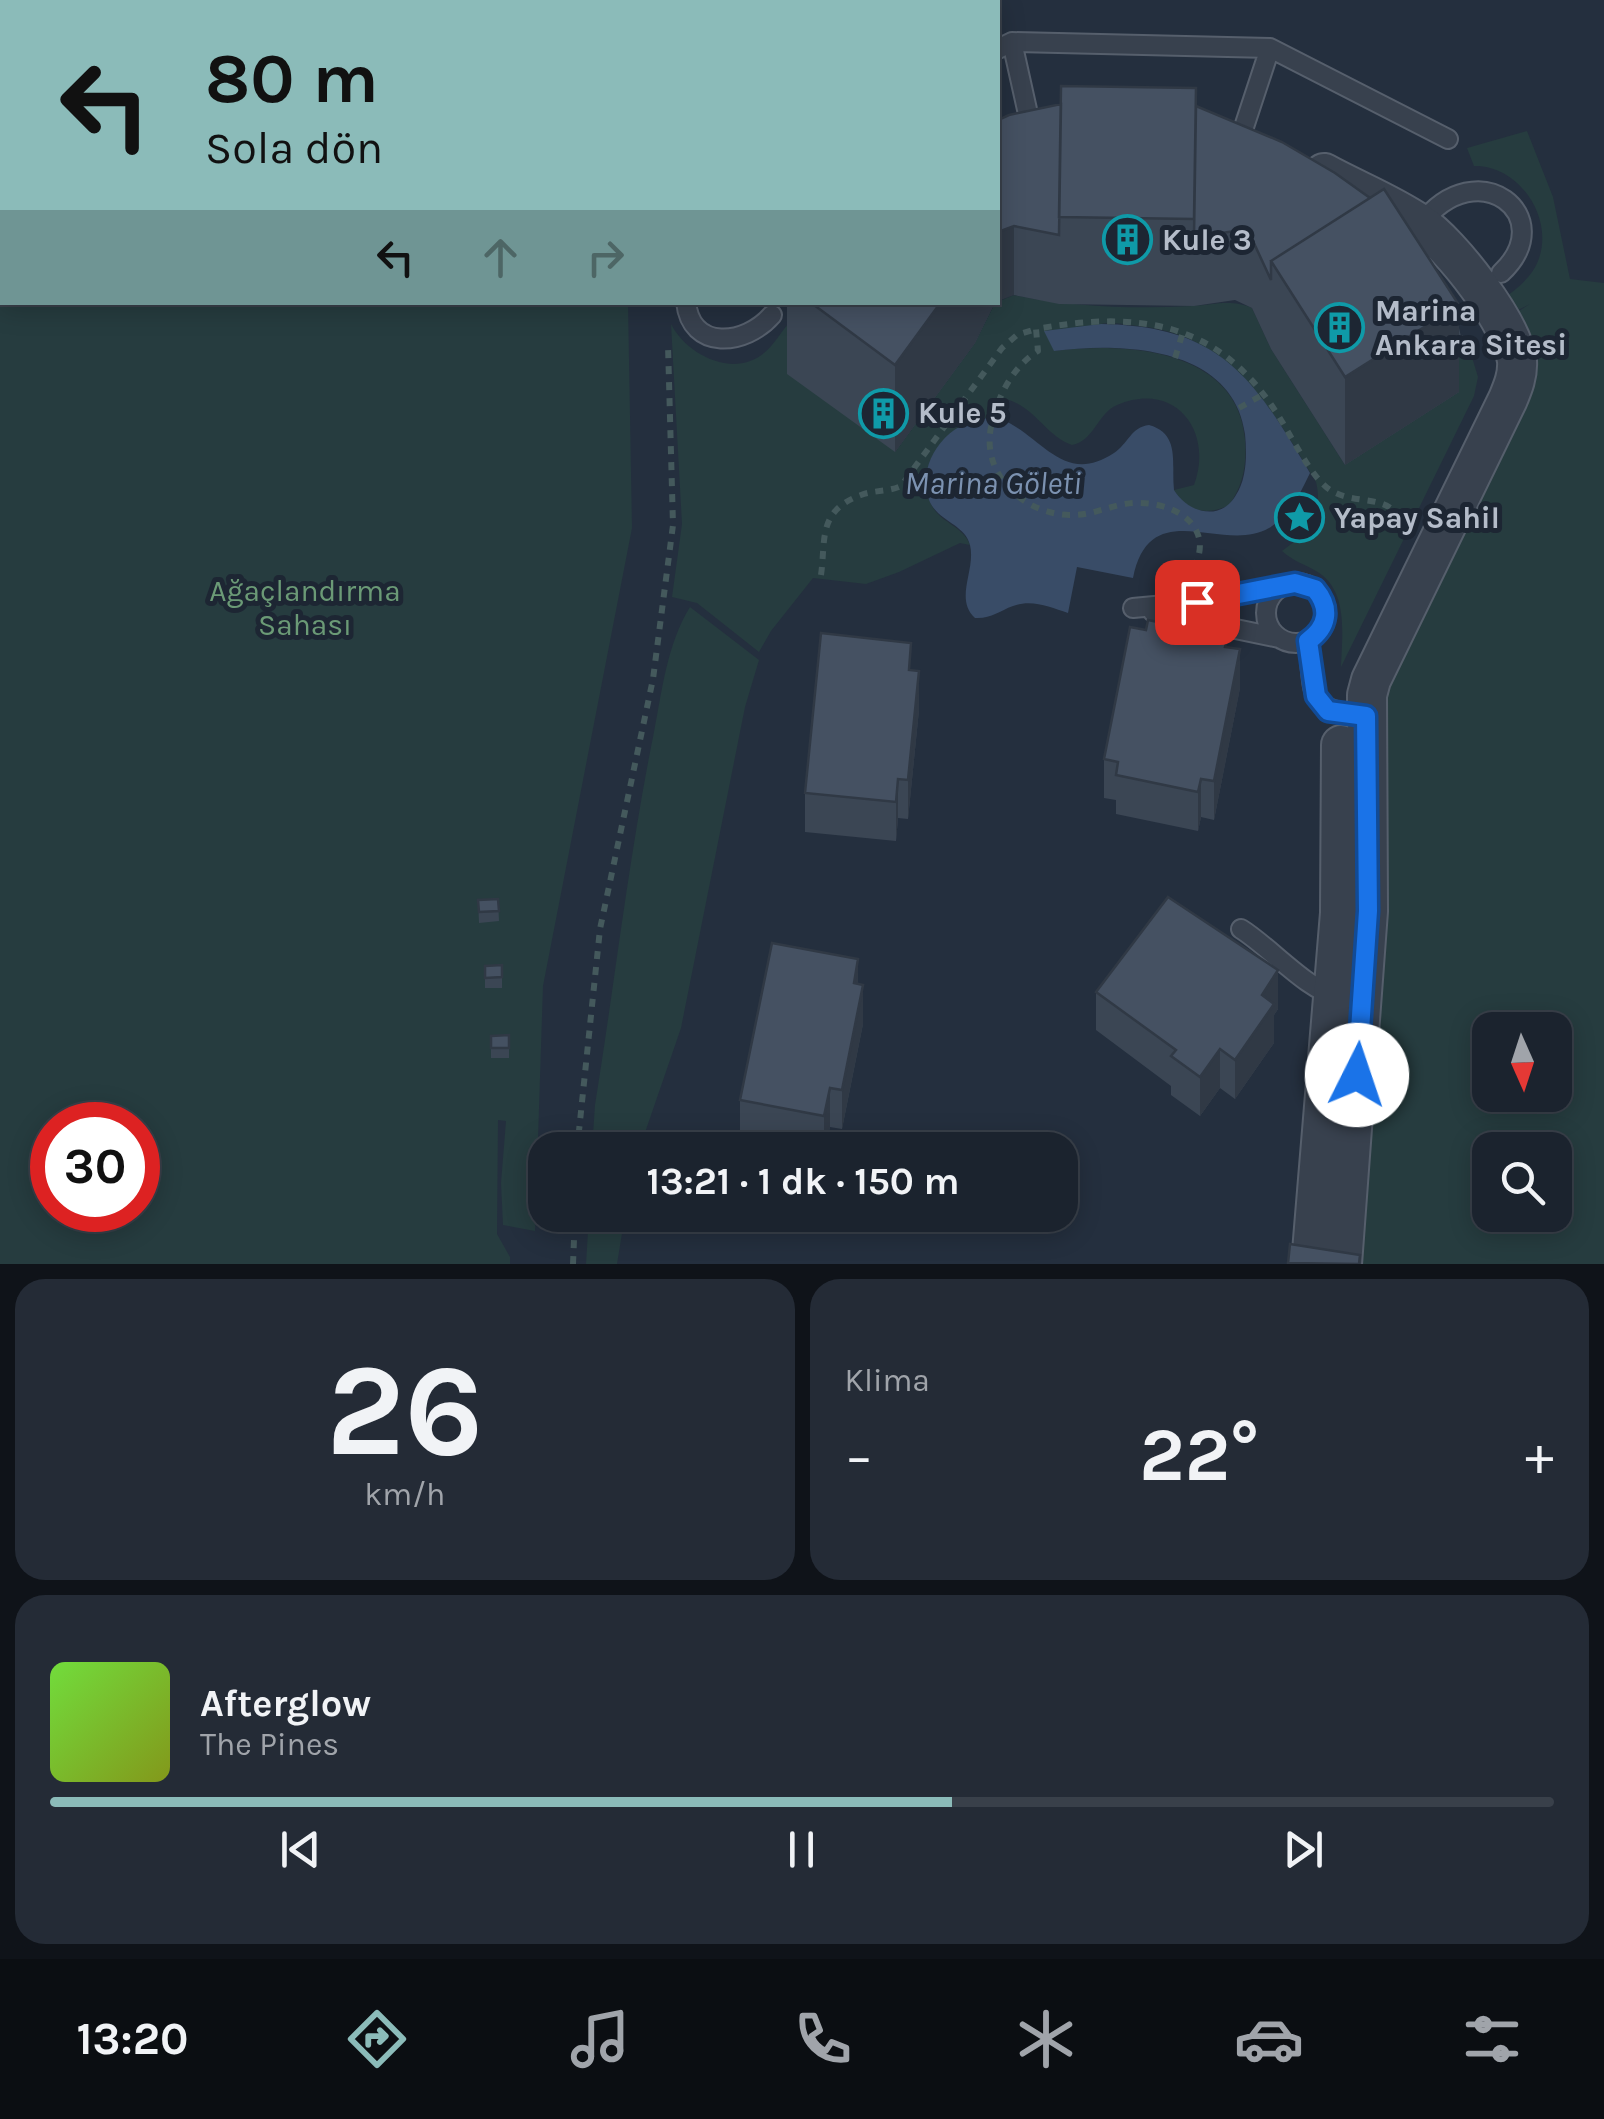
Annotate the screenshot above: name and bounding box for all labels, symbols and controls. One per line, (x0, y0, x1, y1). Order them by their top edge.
text: 80 m (205, 38, 379, 120)
icon: left (40, 40, 170, 170)
text: Sola dön (205, 122, 383, 174)
building icon: Kule 3 (1101, 214, 1153, 266)
place label: Kule 3 (1162, 222, 1252, 258)
icon: left (368, 230, 423, 285)
icon: ahead (473, 230, 528, 285)
icon: right (578, 230, 633, 285)
place label: Marina Ankara Sitesi (1375, 293, 1567, 363)
building icon: Marina Ankara Sitesi (1314, 302, 1366, 354)
building icon: Kule 5 (857, 387, 909, 439)
place label: Kule 5 (918, 395, 1007, 431)
water label: Marina Göleti (904, 465, 1082, 502)
place icon: Yapay Sahil (1273, 492, 1325, 544)
place label: Yapay Sahil (1334, 500, 1500, 536)
pin (1155, 560, 1240, 645)
park label: Ağaçlandırma Sahası (209, 573, 401, 643)
icon: arrive (1170, 575, 1225, 630)
north arrow (1472, 1012, 1572, 1112)
map controls (1472, 1012, 1572, 1232)
position arrow (1305, 1023, 1409, 1127)
speed limit sign: 30 (30, 1102, 160, 1232)
button: search (1472, 1132, 1572, 1232)
text: 13:21 · 1 dk · 150 m (646, 1159, 960, 1204)
text: 26 (326, 1335, 484, 1487)
text: Klima (845, 1362, 930, 1399)
text: 22° (1139, 1411, 1259, 1499)
text: − (845, 1424, 873, 1488)
text: + (1525, 1424, 1554, 1488)
text: km/h (364, 1476, 445, 1513)
text: Afterglow (200, 1681, 371, 1726)
text: The Pines (200, 1726, 339, 1763)
icon: previous (273, 1822, 328, 1877)
icon: pause (774, 1822, 829, 1877)
icon: next (1276, 1822, 1331, 1877)
icon: directions (342, 2004, 412, 2074)
icon: music (565, 2004, 635, 2074)
icon: phone (788, 2004, 858, 2074)
icon: climate (1011, 2004, 1081, 2074)
icon: car (1234, 2004, 1304, 2074)
icon: filters (1457, 2004, 1527, 2074)
text: 13:20 (77, 2013, 188, 2065)

